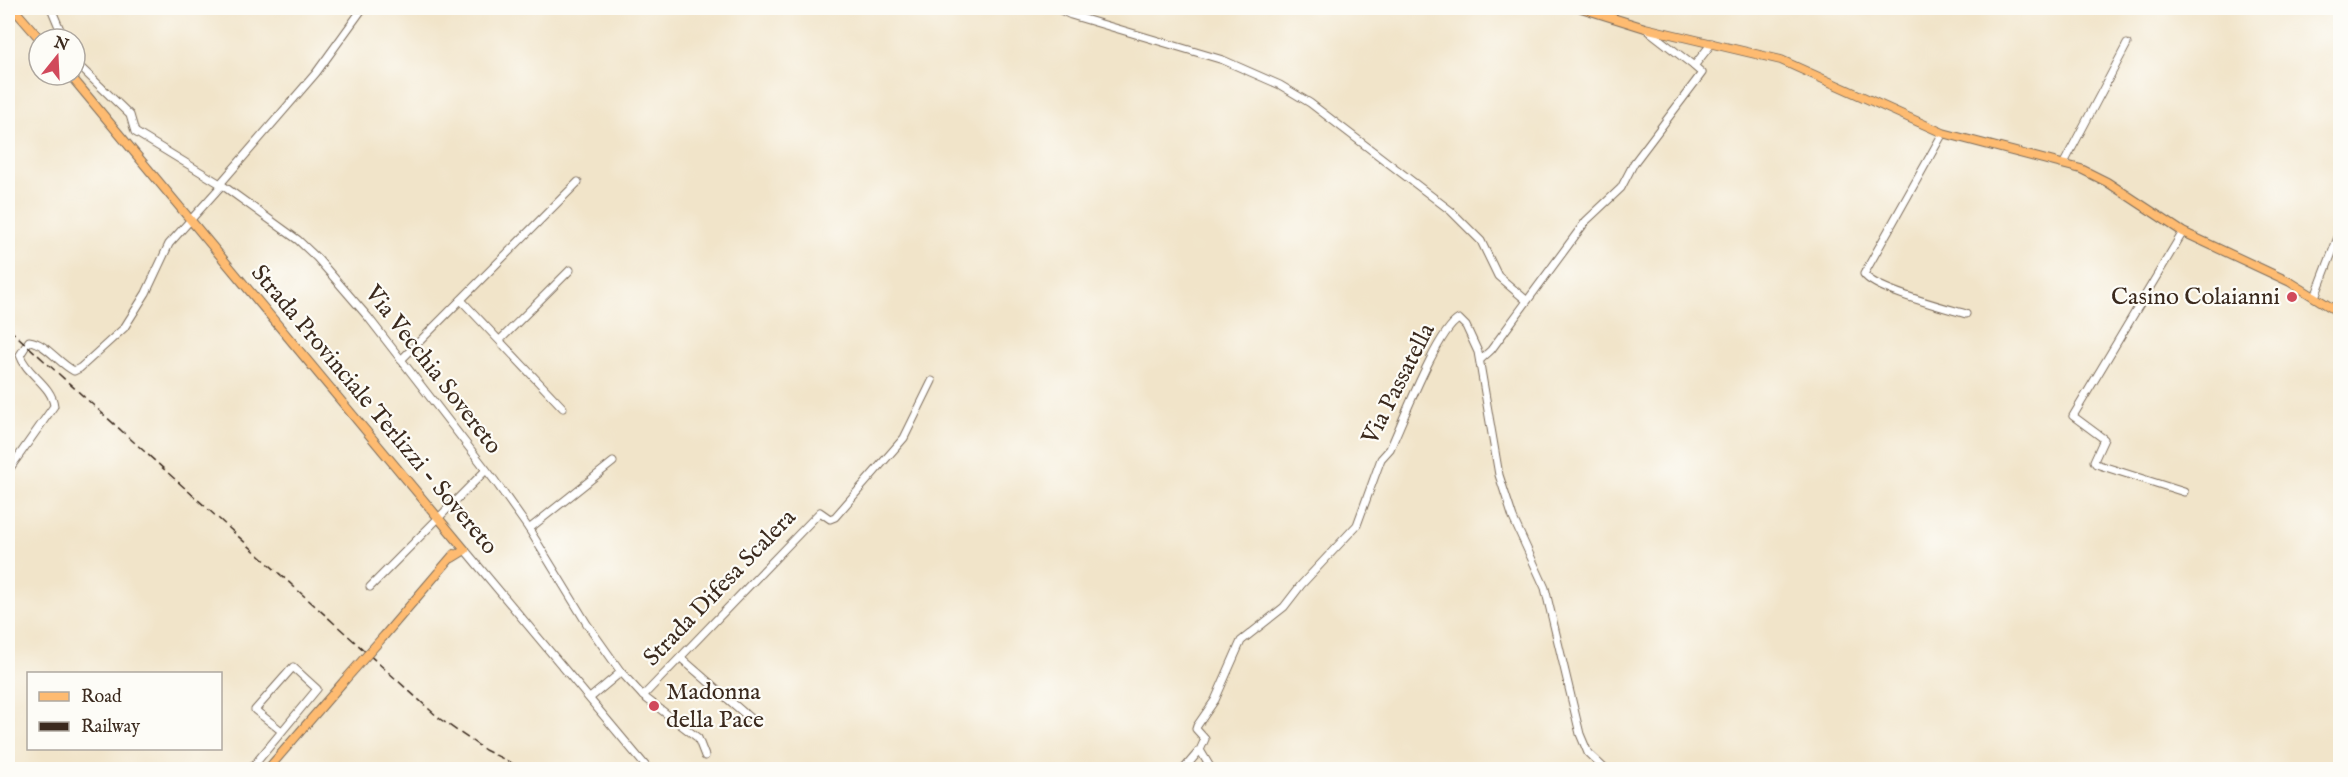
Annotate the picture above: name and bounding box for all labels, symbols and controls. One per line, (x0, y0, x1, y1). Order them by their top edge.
north arrow (27, 27, 87, 87)
text: N (50, 33, 71, 56)
street label: Strada Provinciale Terlizzi - Sovereto (243, 259, 505, 561)
street label: Via Vecchia Sovereto (357, 278, 509, 461)
place label: Casino Colaianni (2111, 282, 2280, 313)
marker: Casino Colaianni (2285, 290, 2299, 304)
street label: Via Passatella (1355, 318, 1443, 451)
street label: Strada Difesa Scalera (637, 502, 804, 673)
legend (27, 672, 222, 750)
place label: Madonna della Pace (666, 677, 764, 736)
text: Road (81, 686, 122, 709)
marker: Madonna della Pace (647, 699, 661, 713)
text: Railway (81, 716, 140, 739)

